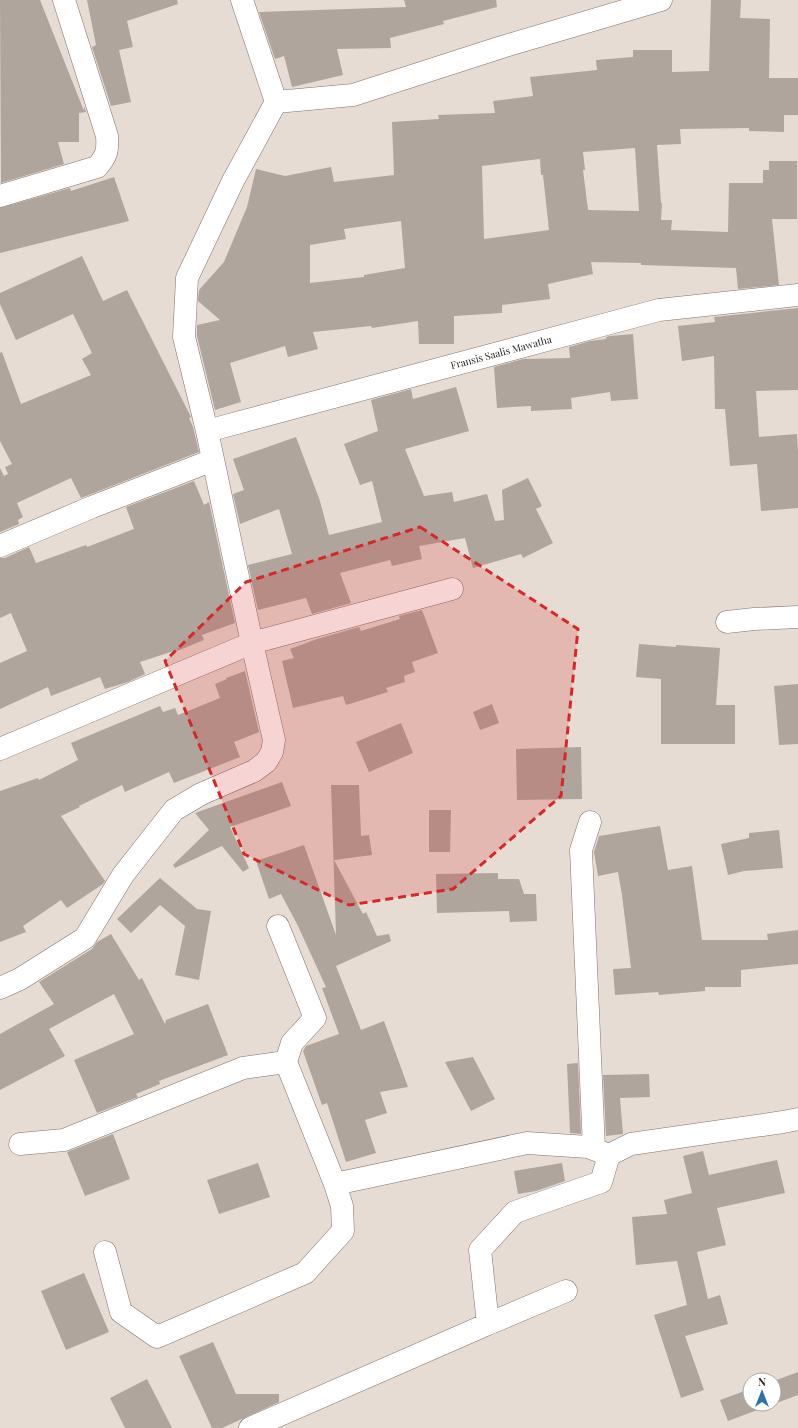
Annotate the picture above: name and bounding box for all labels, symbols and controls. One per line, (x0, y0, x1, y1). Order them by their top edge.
street label: Fransis Saalis Mawatha (449, 332, 553, 372)
north arrow (742, 1372, 782, 1412)
text: N (758, 1374, 766, 1389)

